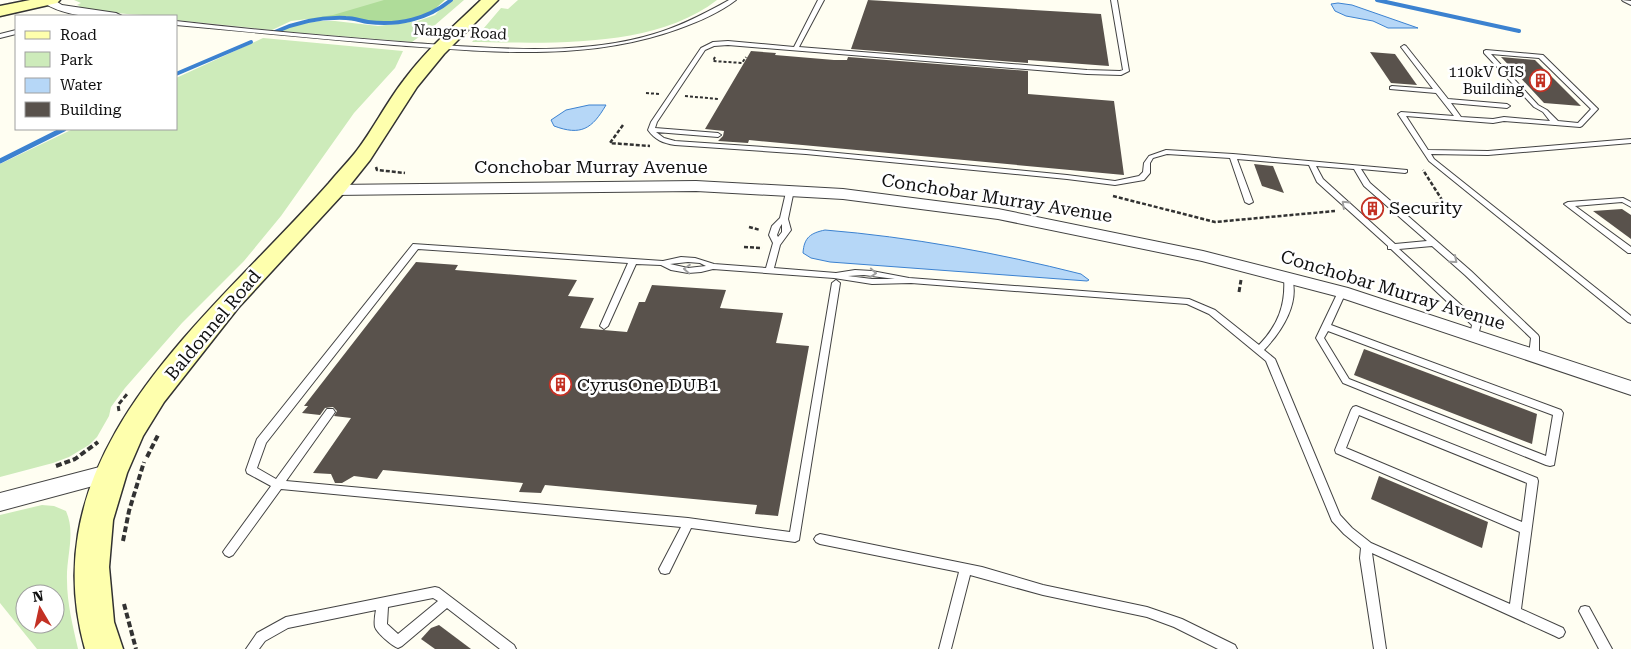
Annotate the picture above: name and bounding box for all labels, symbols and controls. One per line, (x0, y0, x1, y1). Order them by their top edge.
legend (15, 15, 178, 130)
street label: Nangor Road (413, 21, 508, 43)
text: Road (60, 26, 97, 44)
text: Park (60, 51, 94, 69)
place label: 110kV GIS Building (1448, 63, 1524, 98)
building icon: 110kV GIS Building (1528, 69, 1552, 93)
text: Water (60, 76, 102, 94)
text: Building (60, 101, 122, 119)
street label: Conchobar Murray Avenue (474, 156, 708, 177)
street label: Conchobar Murray Avenue (880, 169, 1114, 226)
building icon: Security (1361, 196, 1385, 220)
place label: Security (1389, 197, 1463, 218)
one-way arrow (1342, 201, 1351, 210)
street label: Conchobar Murray Avenue (1278, 245, 1508, 334)
one-way arrow (1448, 255, 1457, 264)
one-way arrow (683, 264, 691, 275)
street label: Baldonnel Road (161, 265, 265, 384)
one-way arrow (869, 268, 877, 279)
building icon: CyrusOne DUB1 (549, 373, 573, 397)
place label: CyrusOne DUB1 (577, 374, 719, 395)
north arrow (15, 584, 65, 634)
text: N (31, 587, 45, 605)

